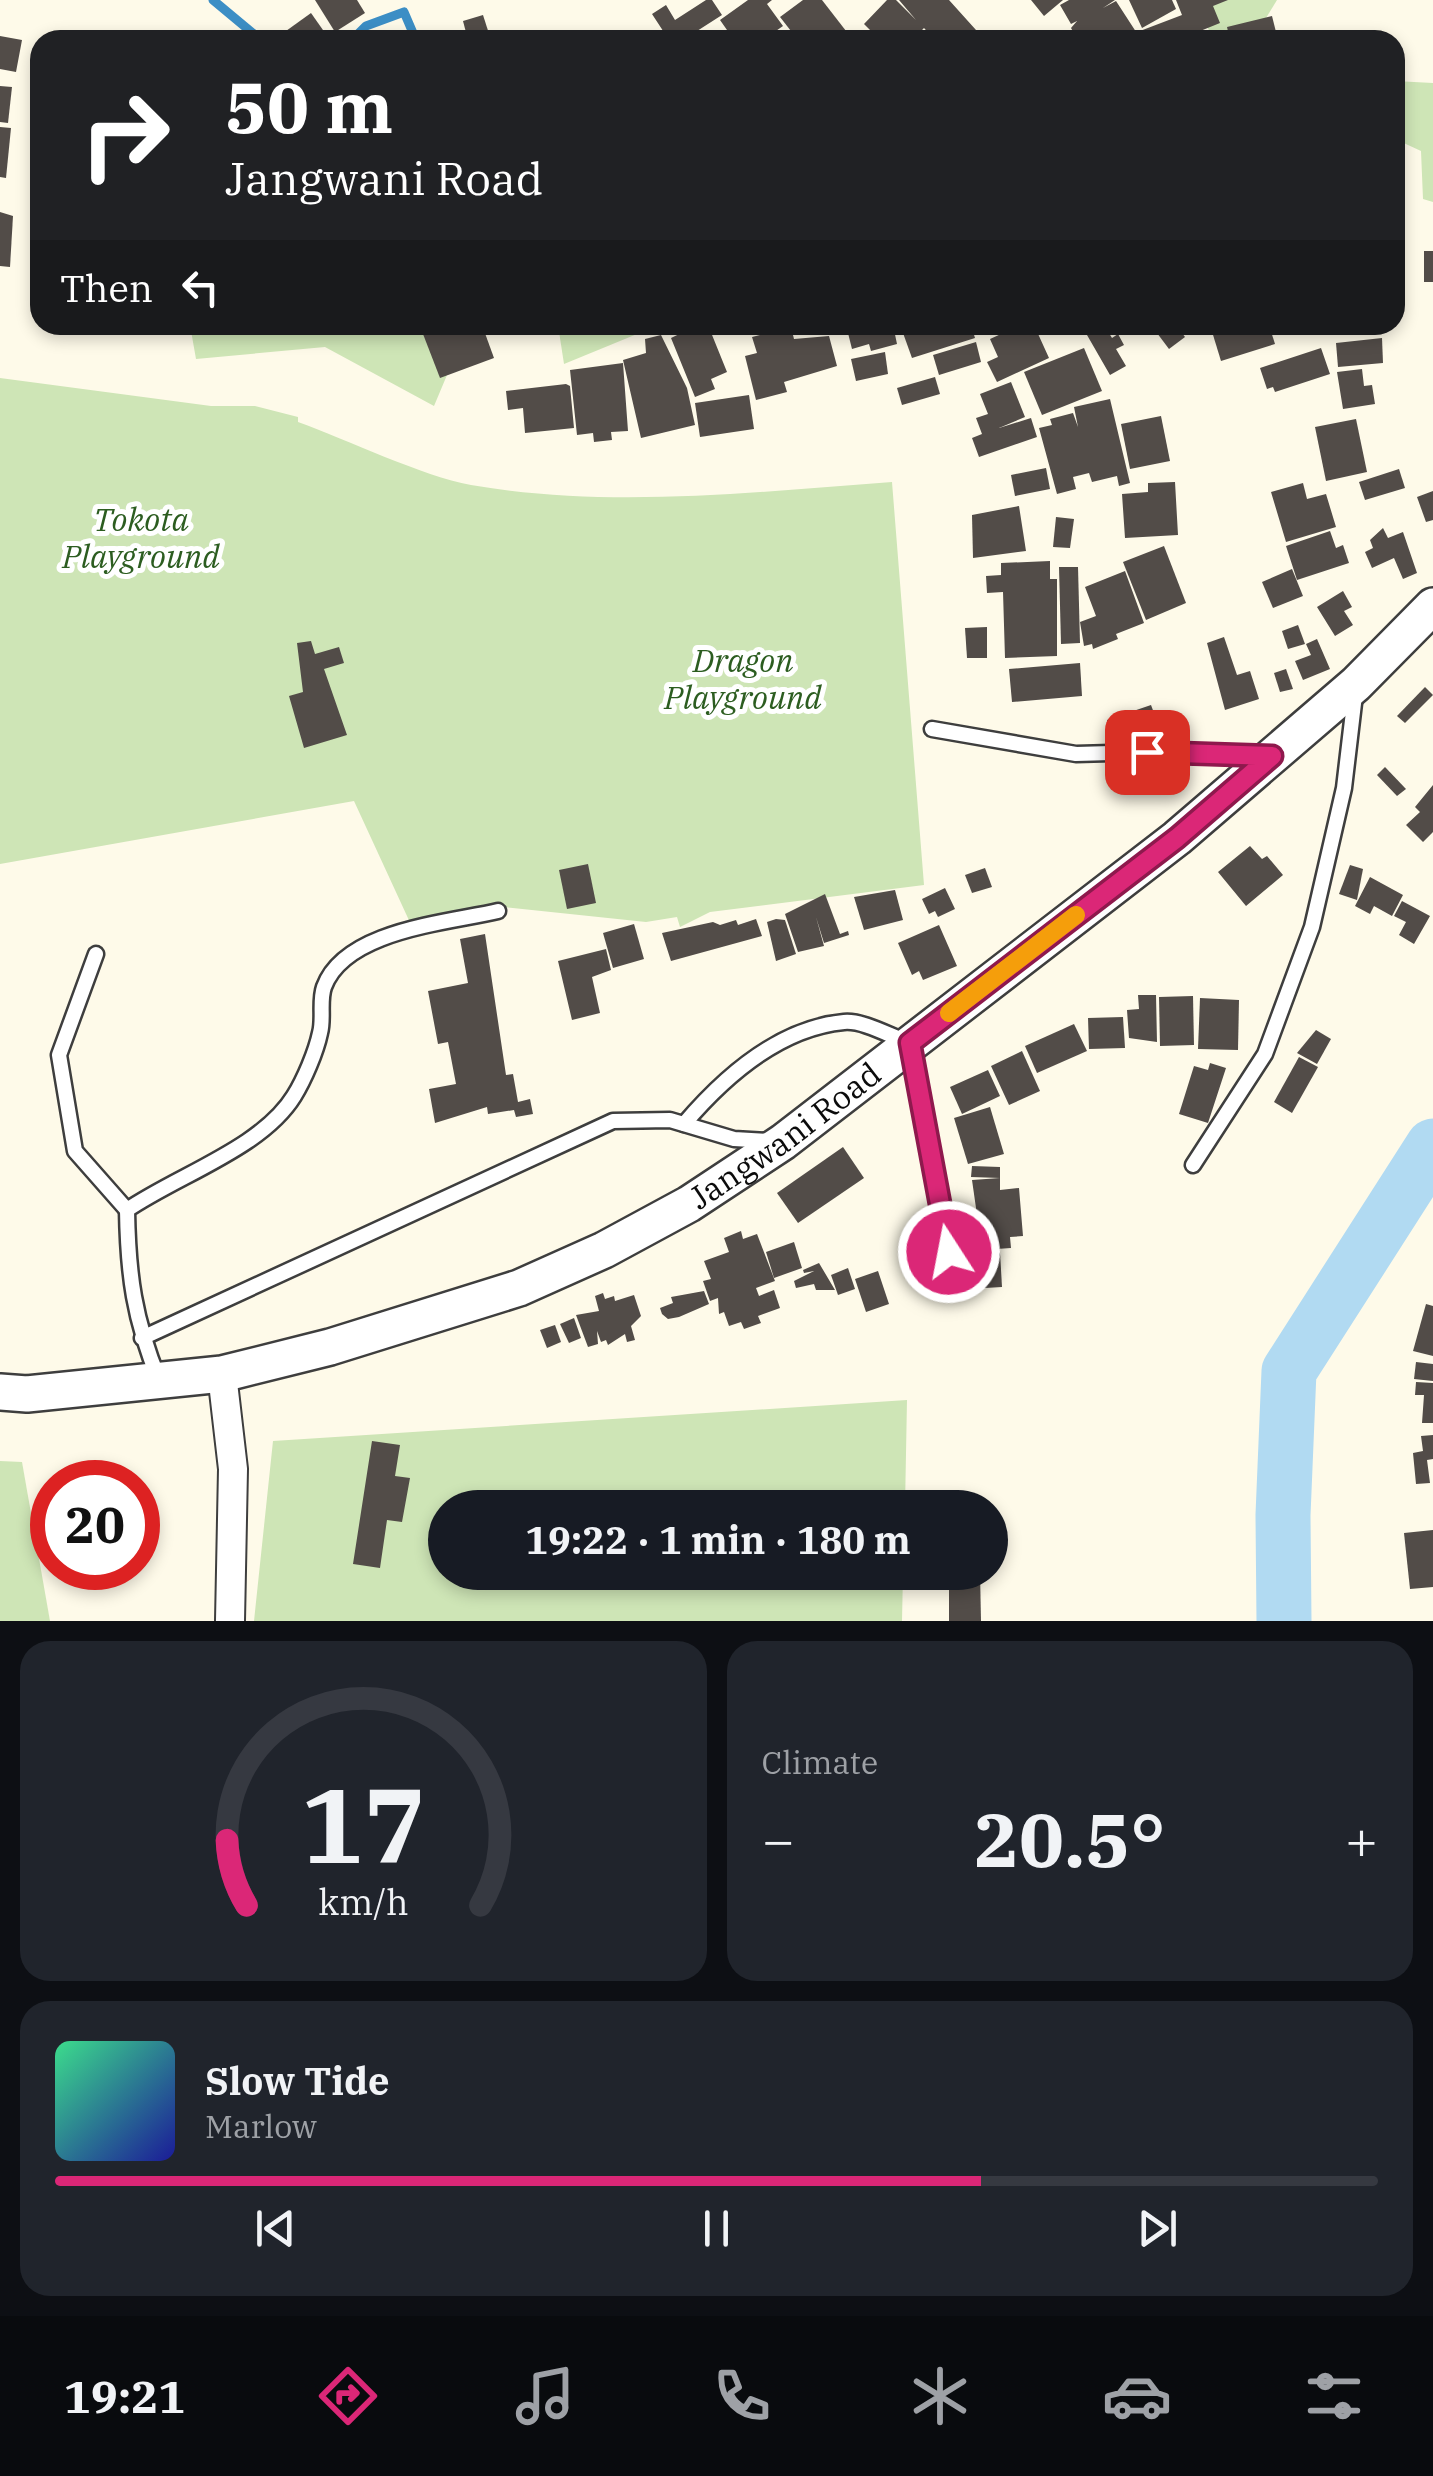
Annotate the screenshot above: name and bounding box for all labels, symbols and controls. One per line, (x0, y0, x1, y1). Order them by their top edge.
text: 50 m (225, 61, 393, 152)
icon: right (60, 70, 190, 200)
text: Jangwani Road (225, 149, 543, 207)
icon: left (173, 260, 228, 315)
text: Then (60, 263, 153, 312)
park label: Tokota Playground (61, 498, 220, 577)
park label: Dragon Playground (663, 639, 822, 718)
pin (1105, 710, 1190, 795)
icon: arrive (1120, 725, 1175, 780)
street label: Jangwani Road (681, 1052, 889, 1218)
position arrow (897, 1200, 1001, 1304)
speed limit sign: 20 (30, 1460, 160, 1590)
text: 19:22 · 1 min · 180 m (525, 1515, 911, 1564)
text: Climate (762, 1741, 878, 1783)
text: 17 (301, 1756, 426, 1892)
text: 20.5° (974, 1790, 1165, 1888)
text: − (762, 1804, 795, 1875)
text: + (1345, 1804, 1378, 1875)
text: km/h (318, 1878, 408, 1925)
text: Slow Tide (205, 2056, 390, 2105)
text: Marlow (205, 2105, 317, 2147)
icon: previous (248, 2201, 303, 2256)
icon: pause (689, 2201, 744, 2256)
icon: next (1130, 2201, 1185, 2256)
icon: directions (313, 2361, 383, 2431)
icon: music (510, 2361, 580, 2431)
icon: phone (707, 2361, 777, 2431)
icon: climate (905, 2361, 975, 2431)
icon: car (1102, 2361, 1172, 2431)
icon: filters (1299, 2361, 1369, 2431)
text: 19:21 (64, 2367, 185, 2425)

